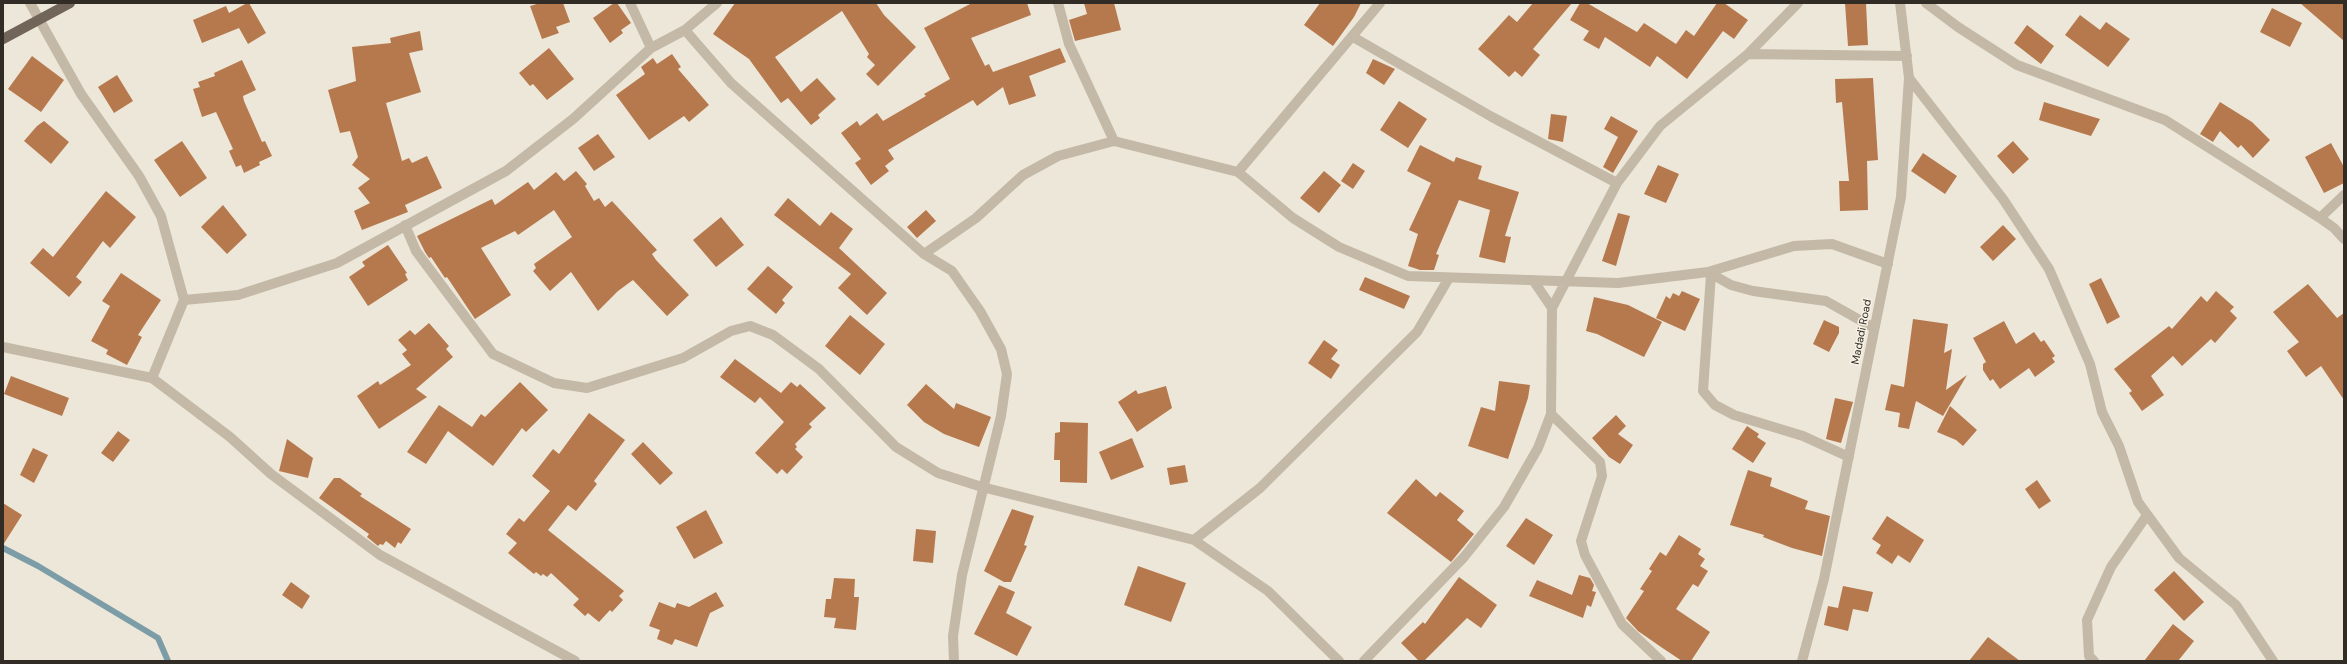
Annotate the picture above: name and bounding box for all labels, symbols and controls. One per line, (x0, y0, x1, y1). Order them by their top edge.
street label: Madadi Road (1849, 298, 1875, 366)

